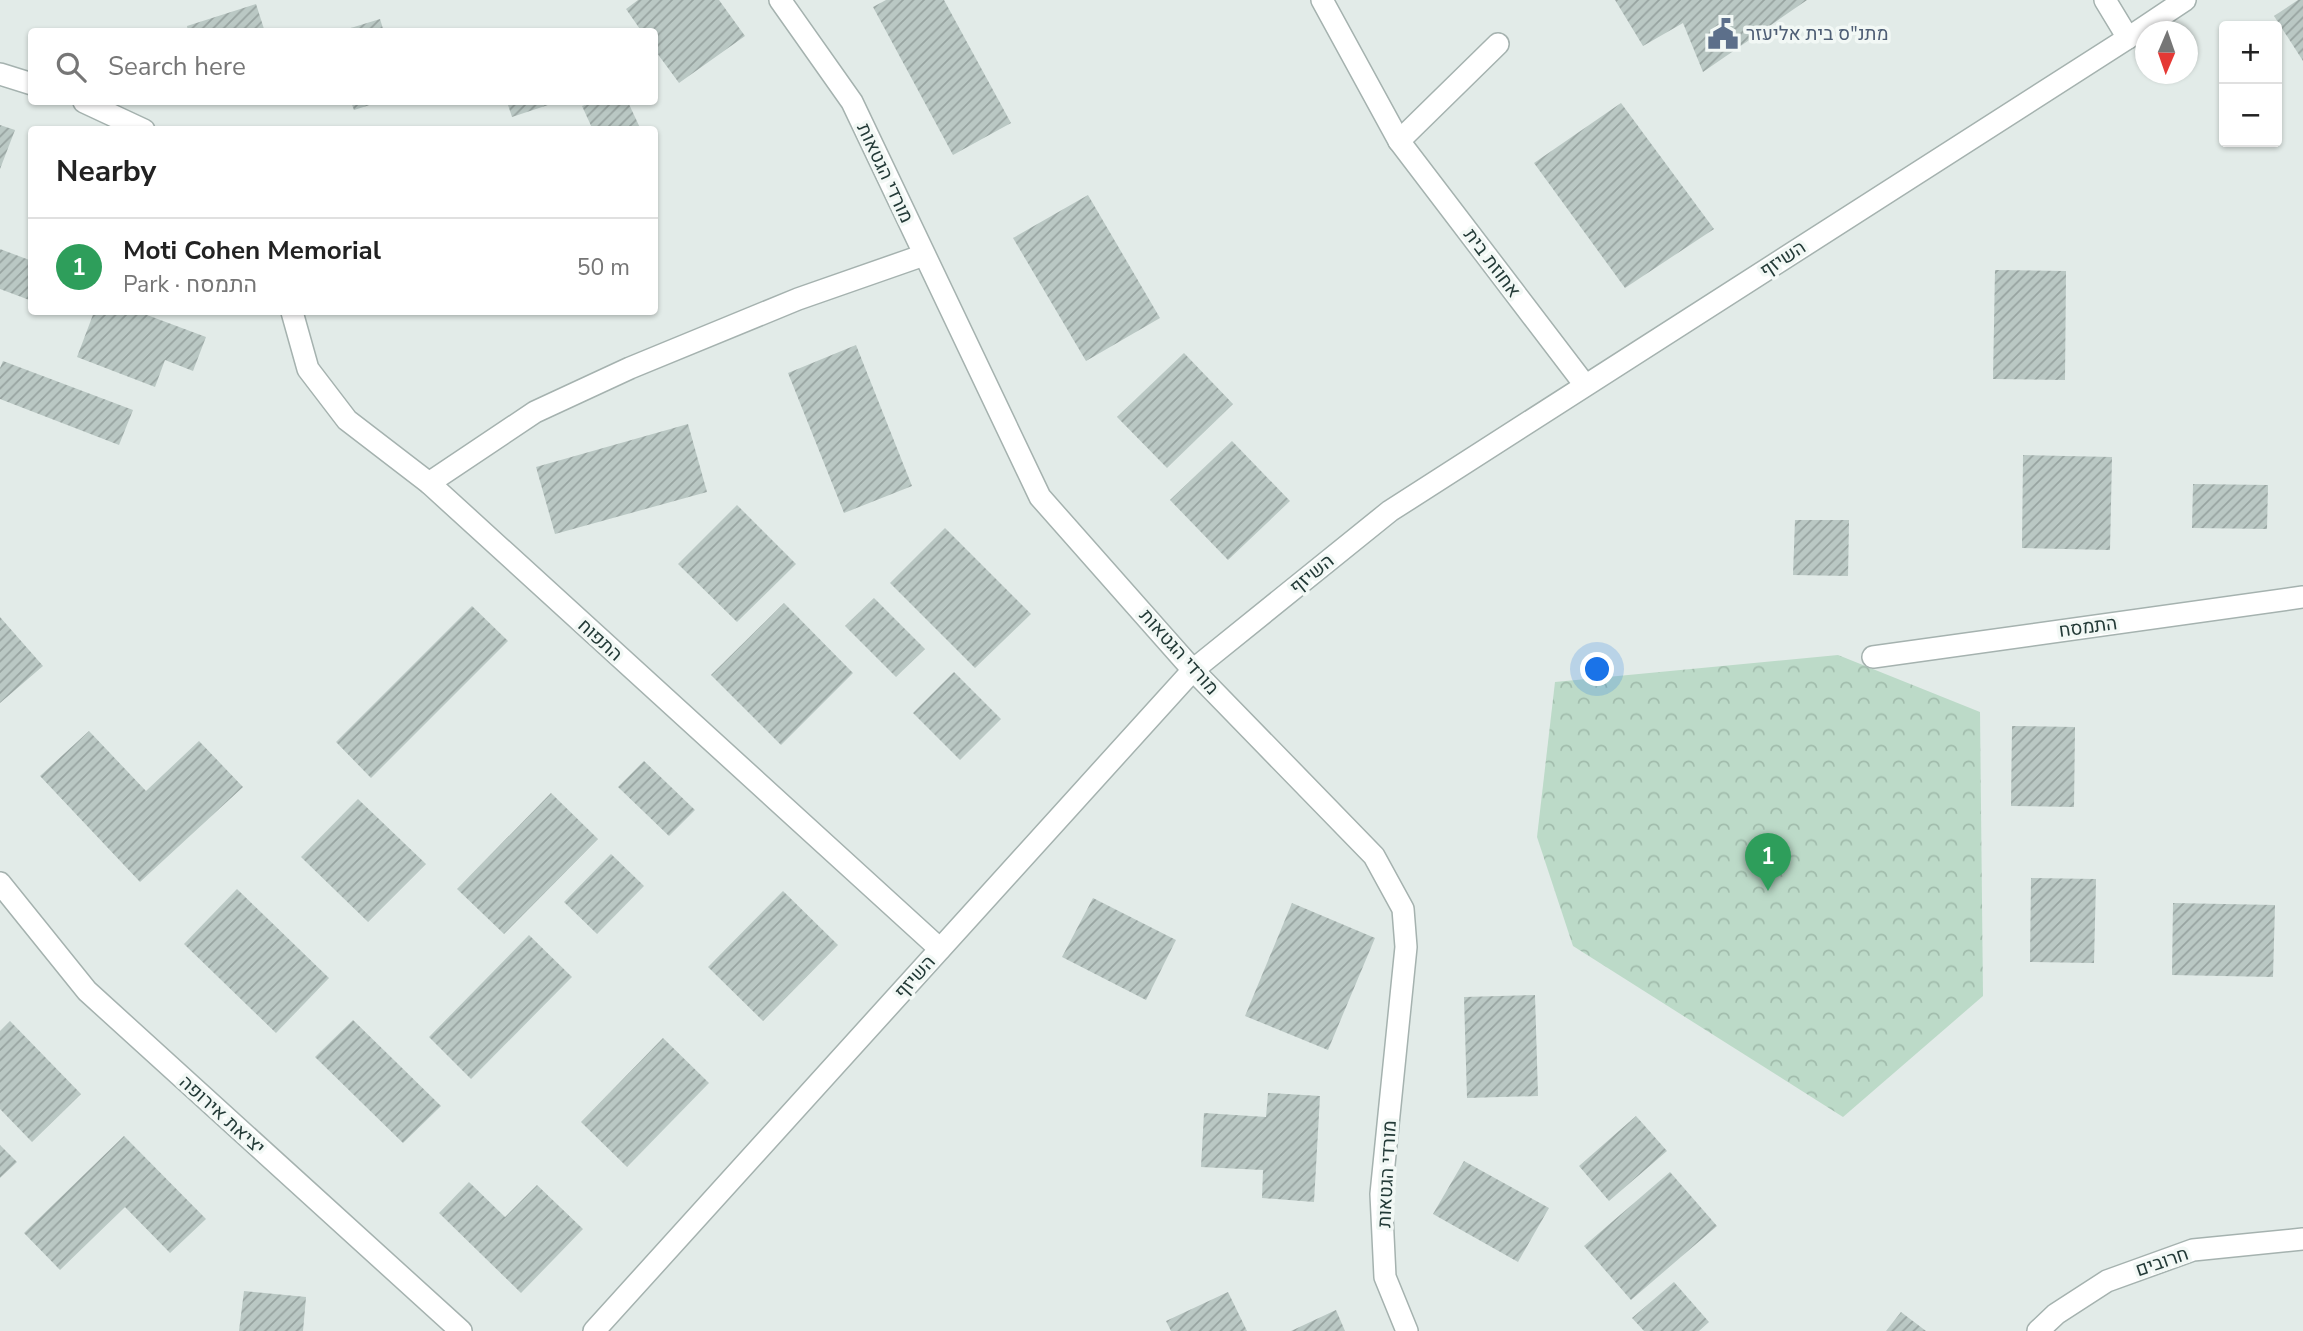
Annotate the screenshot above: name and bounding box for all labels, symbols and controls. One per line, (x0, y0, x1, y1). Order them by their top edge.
public building icon: מתנ"ס בית אליעזר (1706, 17, 1740, 51)
place label: מתנ"ס בית אליעזר (1746, 21, 1888, 47)
north arrow (2135, 21, 2198, 84)
map controls (2219, 21, 2282, 147)
button: + (2219, 21, 2282, 84)
search box (28, 28, 658, 105)
icon: search (52, 48, 90, 86)
text: Search here (108, 49, 246, 84)
button: − (2219, 84, 2282, 147)
street label: מורדי הגטאות (851, 119, 919, 227)
text: Nearby (56, 151, 156, 192)
street label: אחוזת בית (1457, 223, 1527, 303)
text: Moti Cohen Memorial (123, 233, 381, 268)
street label: השיזף (1755, 234, 1811, 284)
text: 1 (72, 252, 86, 283)
text: 50 m (577, 252, 630, 283)
text: Park · התמסח (123, 269, 257, 300)
street label: השיזף (1284, 548, 1340, 600)
street label: מורדי הגטאות (1133, 603, 1225, 701)
street label: התמסח (2057, 610, 2119, 644)
street label: התפוח (572, 613, 628, 667)
your location (1580, 652, 1614, 686)
pin: 1 (1745, 833, 1791, 891)
street label: השיזף (889, 950, 941, 1004)
street label: יציאת אירופה (174, 1070, 270, 1160)
street label: מורדי הגטאות (1371, 1120, 1403, 1228)
street label: חרובים (2132, 1241, 2192, 1283)

